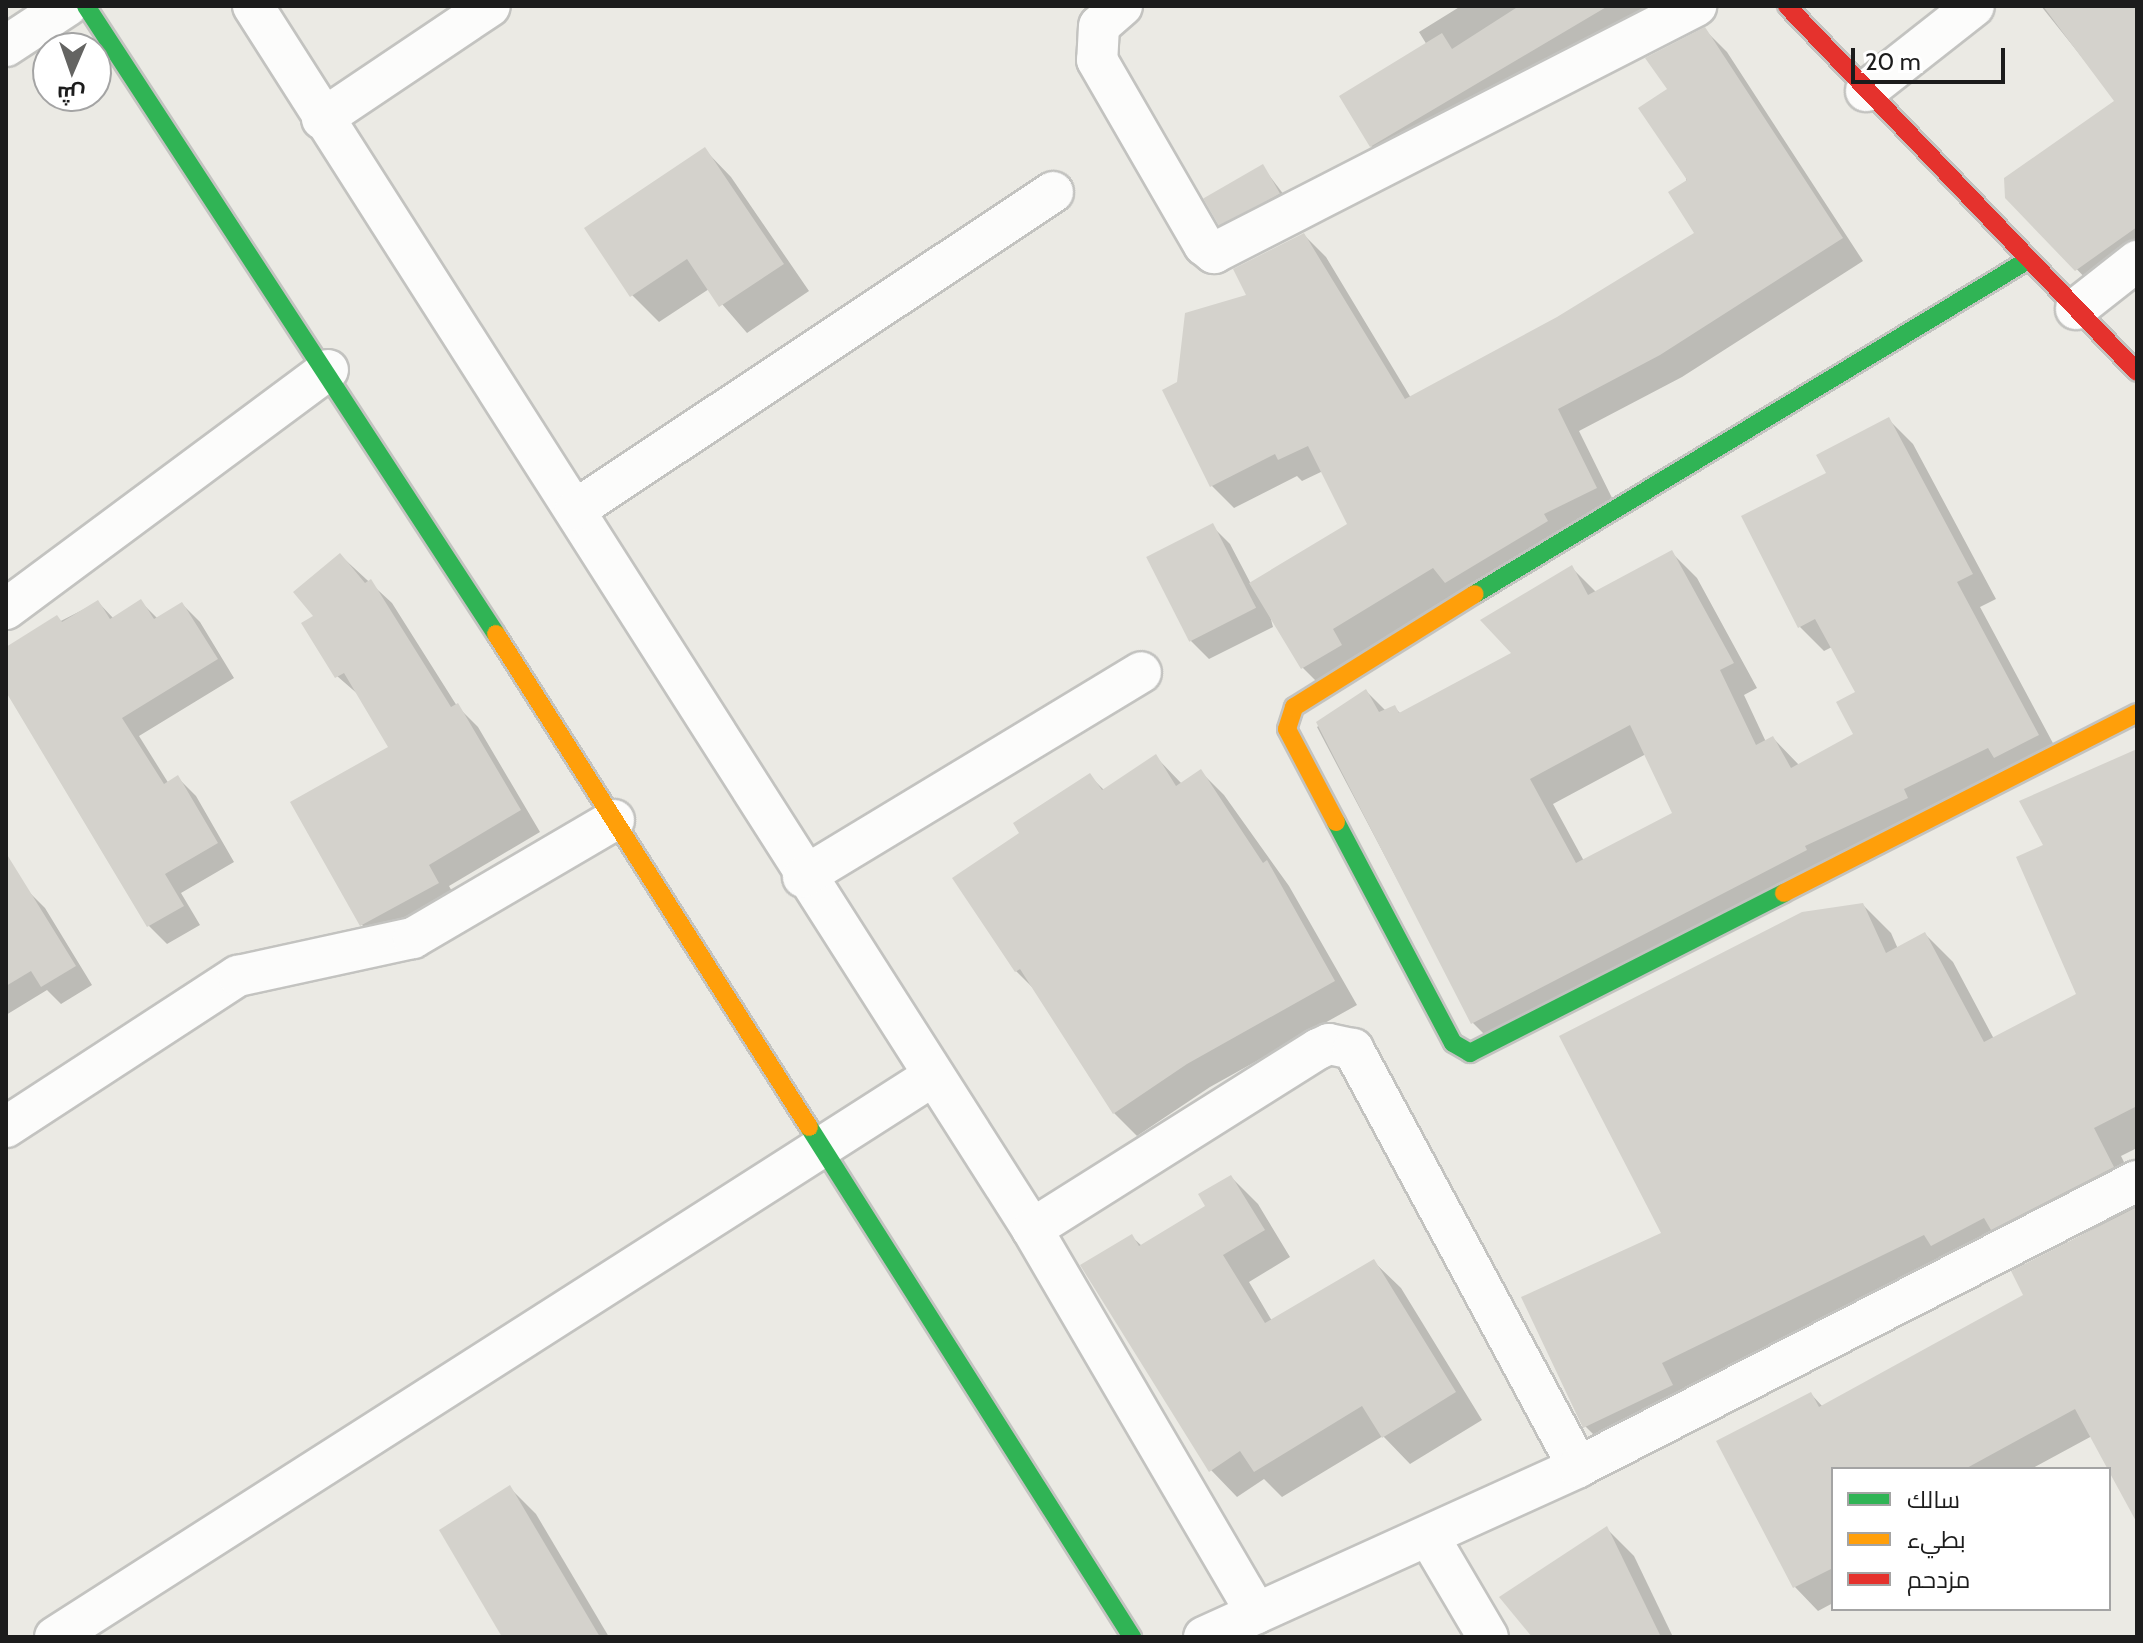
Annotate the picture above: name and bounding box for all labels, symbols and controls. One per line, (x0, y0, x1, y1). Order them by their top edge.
north arrow (32, 32, 112, 112)
scale bar (1855, 32, 2009, 82)
text: 20 m (1865, 47, 1921, 76)
text: ش (57, 81, 86, 108)
legend (1831, 1467, 2111, 1611)
text: سالك (1907, 1485, 1960, 1514)
text: بطيء (1907, 1525, 1966, 1554)
text: مزدحم (1907, 1565, 1970, 1594)

